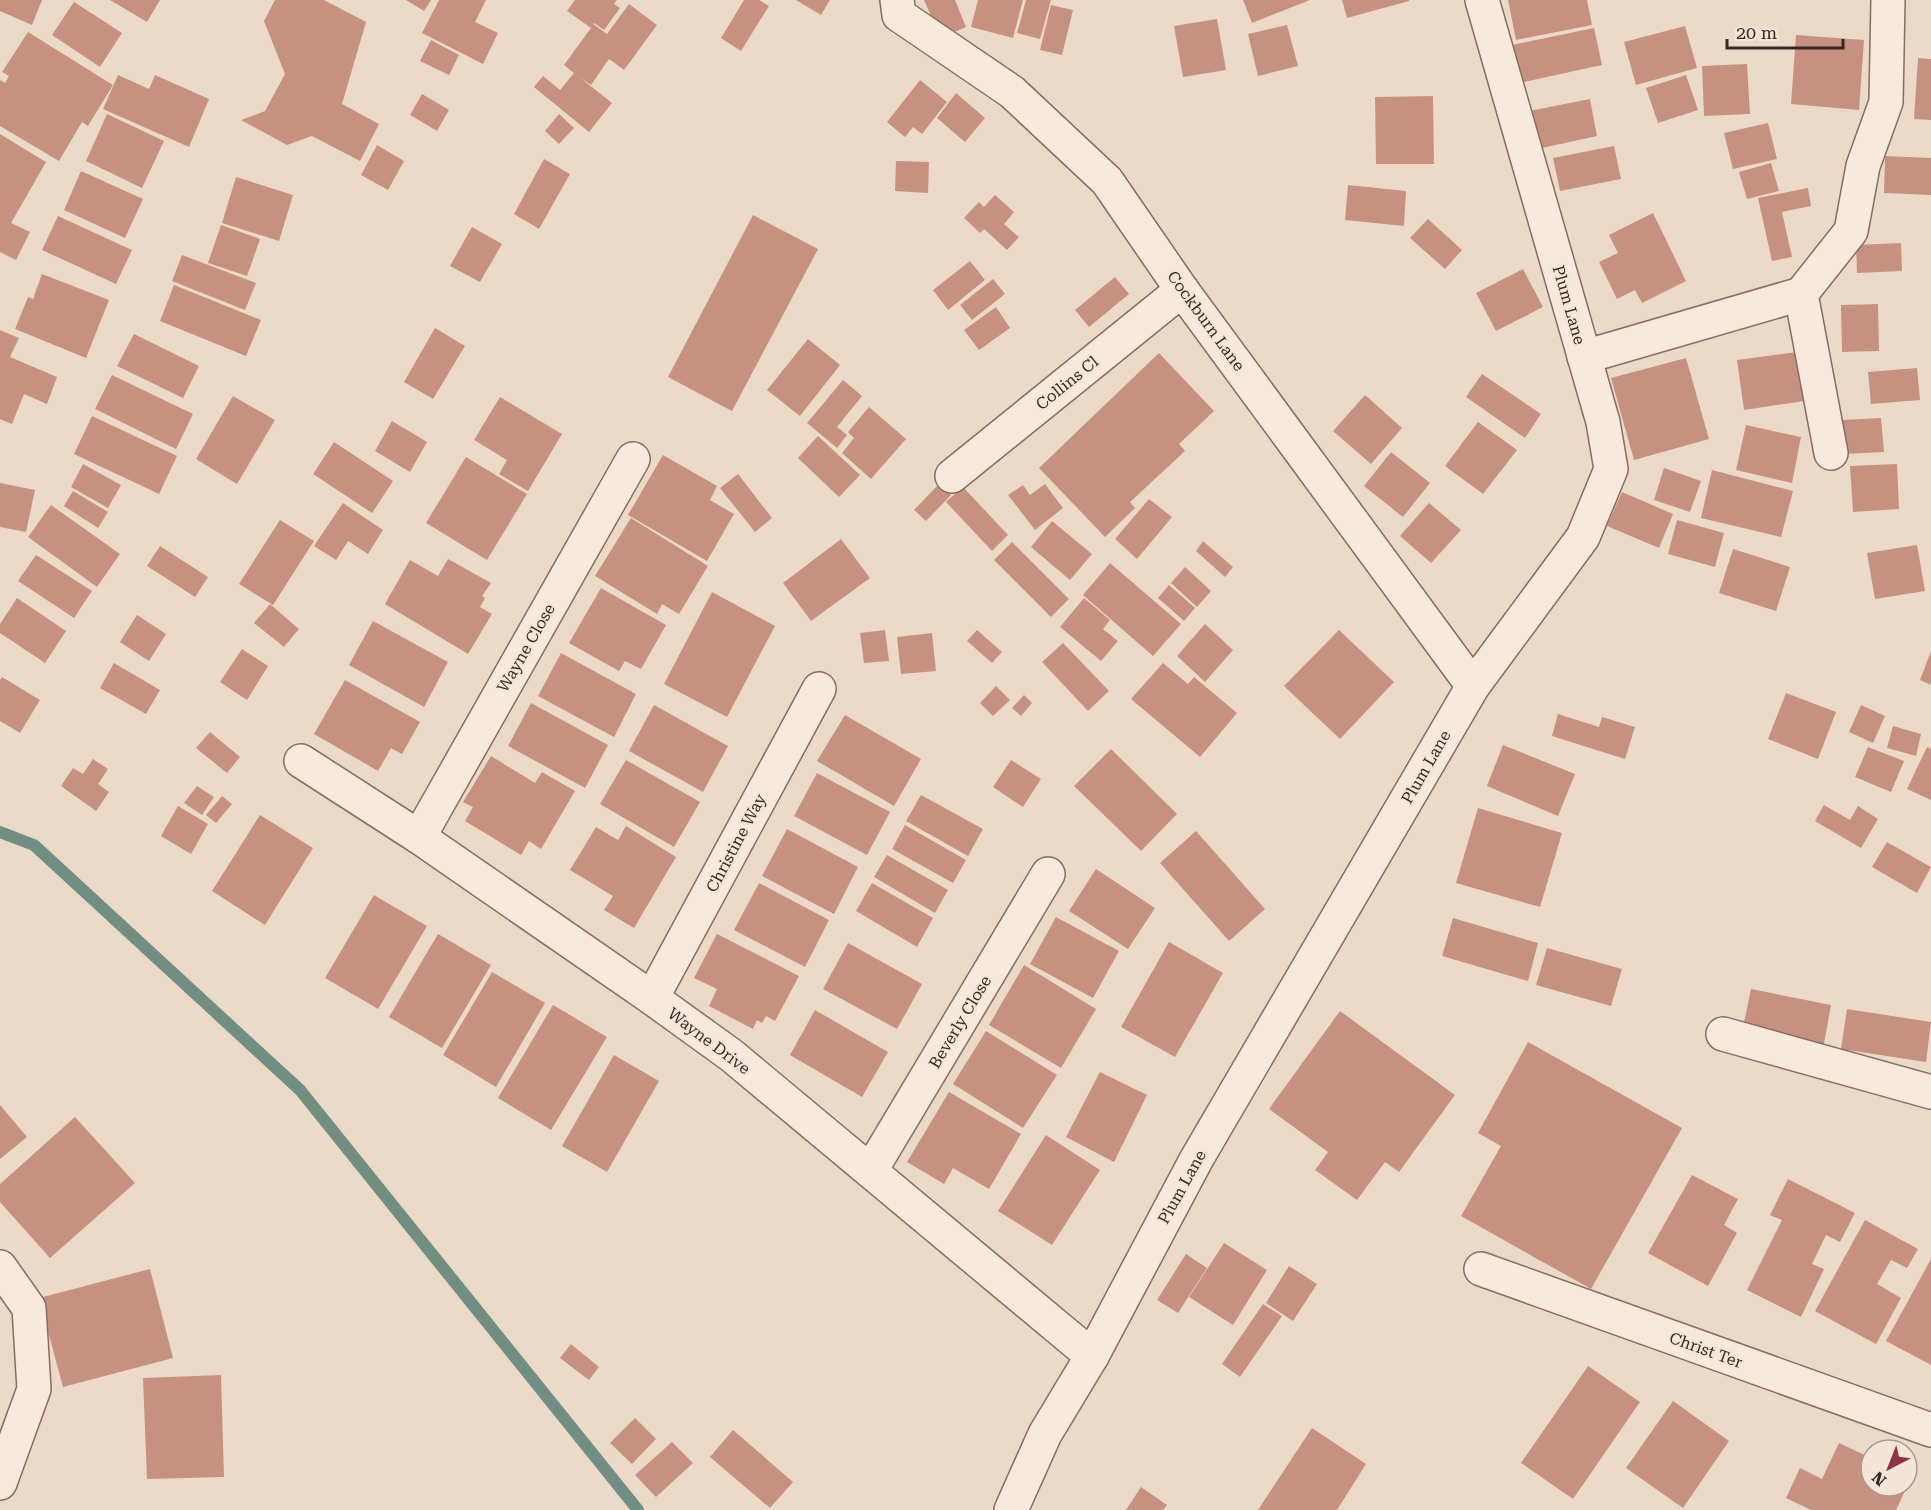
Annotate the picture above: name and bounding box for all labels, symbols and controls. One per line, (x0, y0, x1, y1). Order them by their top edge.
scale bar (1727, 12, 1842, 50)
text: 20 m (1736, 22, 1777, 43)
street label: Plum Lane (1549, 263, 1589, 347)
street label: Cockburn Lane (1163, 267, 1249, 375)
street label: Collins Cl (1032, 352, 1102, 414)
street label: Wayne Close (493, 600, 559, 696)
street label: Plum Lane (1397, 727, 1455, 807)
street label: Christine Way (702, 790, 770, 895)
street label: Beverly Close (925, 972, 995, 1072)
street label: Wayne Drive (664, 1004, 754, 1078)
street label: Plum Lane (1154, 1147, 1210, 1227)
street label: Christ Ter (1667, 1328, 1745, 1372)
north arrow (1859, 1438, 1919, 1498)
text: N (1868, 1468, 1890, 1490)

